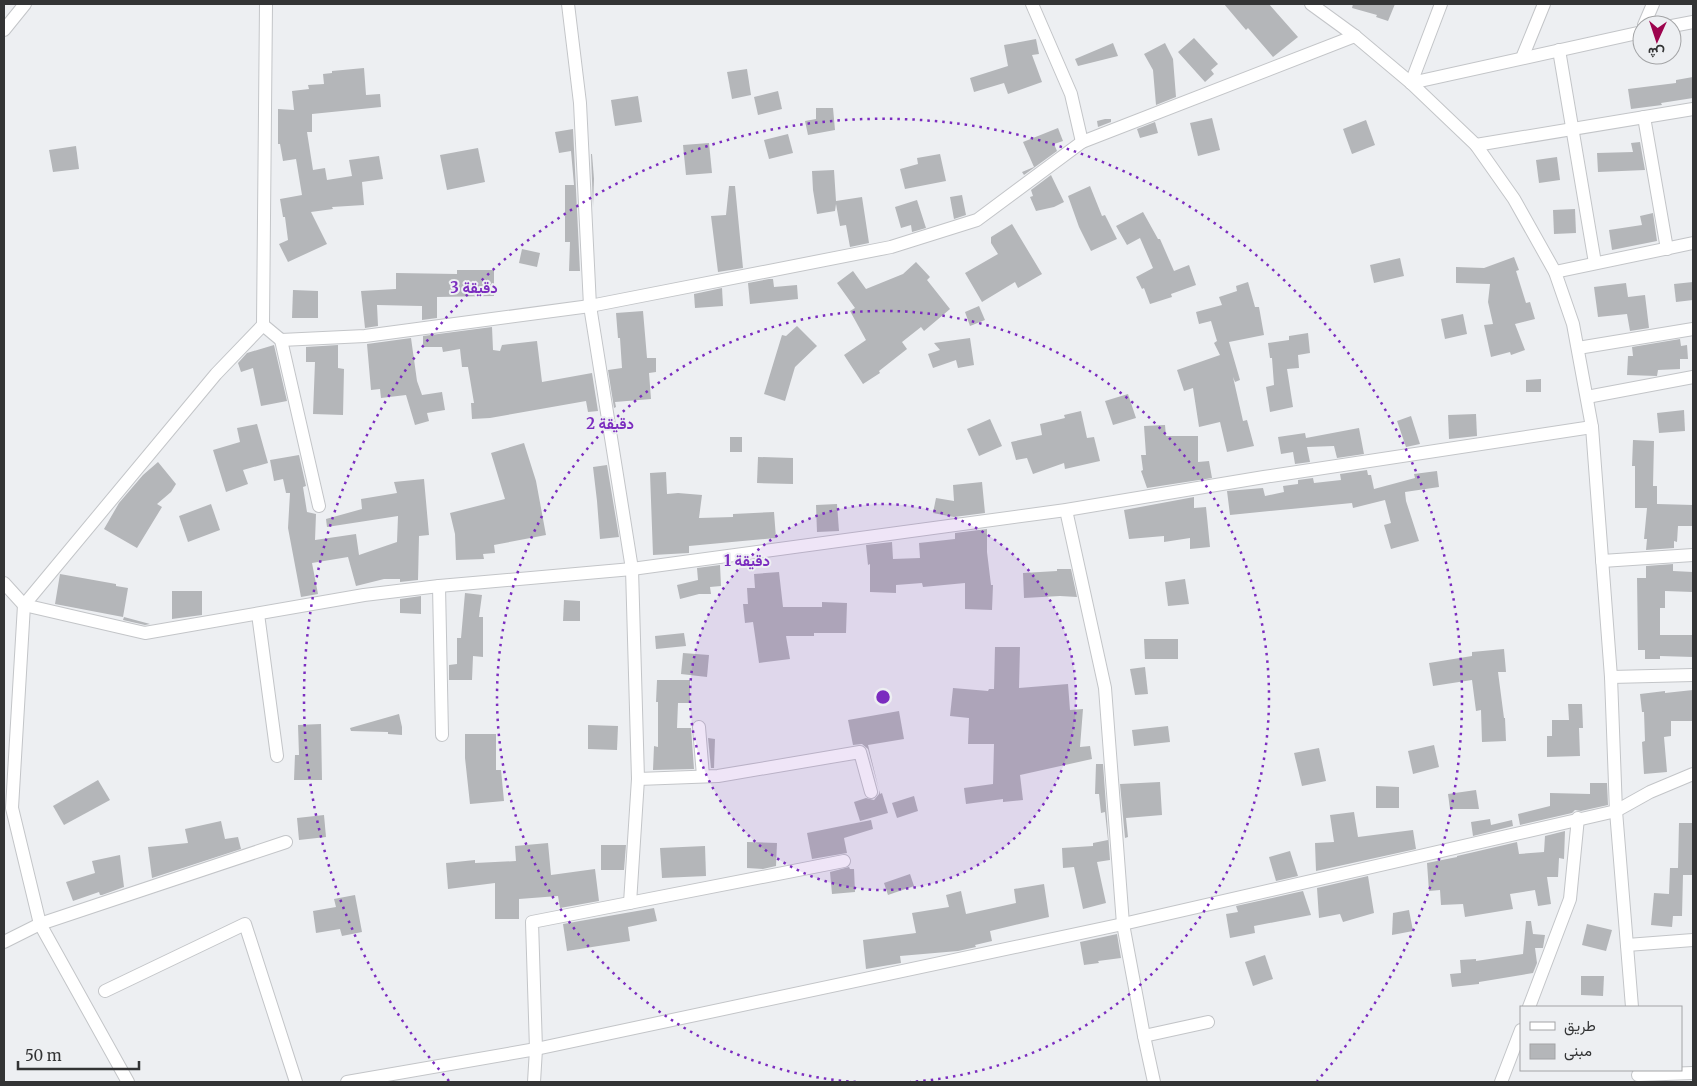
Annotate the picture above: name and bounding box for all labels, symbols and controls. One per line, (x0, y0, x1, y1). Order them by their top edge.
north arrow (1632, 15, 1682, 65)
text: ش (1647, 44, 1665, 62)
text: 3 دقيقة (450, 278, 498, 297)
text: 2 دقيقة (586, 414, 634, 433)
text: 1 دقيقة (724, 551, 770, 570)
centre of rings (874, 688, 892, 706)
legend (1520, 1006, 1682, 1071)
text: طريق (1564, 1016, 1596, 1036)
scale bar (18, 1038, 139, 1070)
text: مبنى (1564, 1041, 1592, 1061)
text: 50 m (25, 1046, 62, 1065)

